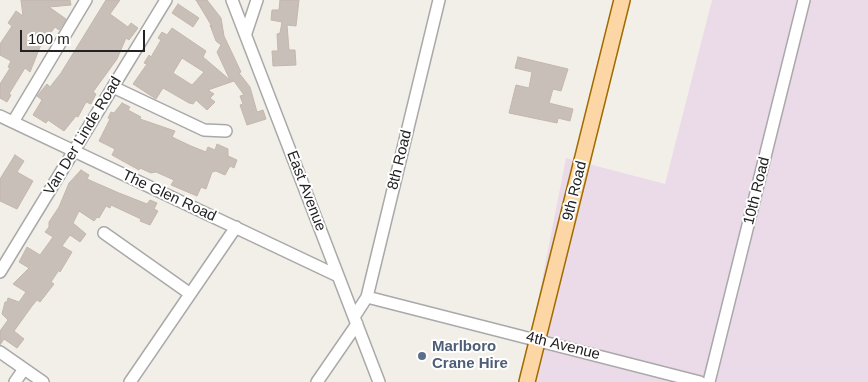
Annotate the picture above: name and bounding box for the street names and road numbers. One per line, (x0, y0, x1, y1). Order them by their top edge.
street label: Van Der Linde Road (41, 74, 125, 198)
street label: 8th Road (384, 128, 416, 192)
street label: East Avenue (282, 148, 330, 234)
street label: 10th Road (740, 155, 774, 227)
street label: 9th Road (559, 159, 591, 223)
street label: The Glen Road (119, 166, 219, 226)
street label: 4th Avenue (524, 328, 602, 364)

